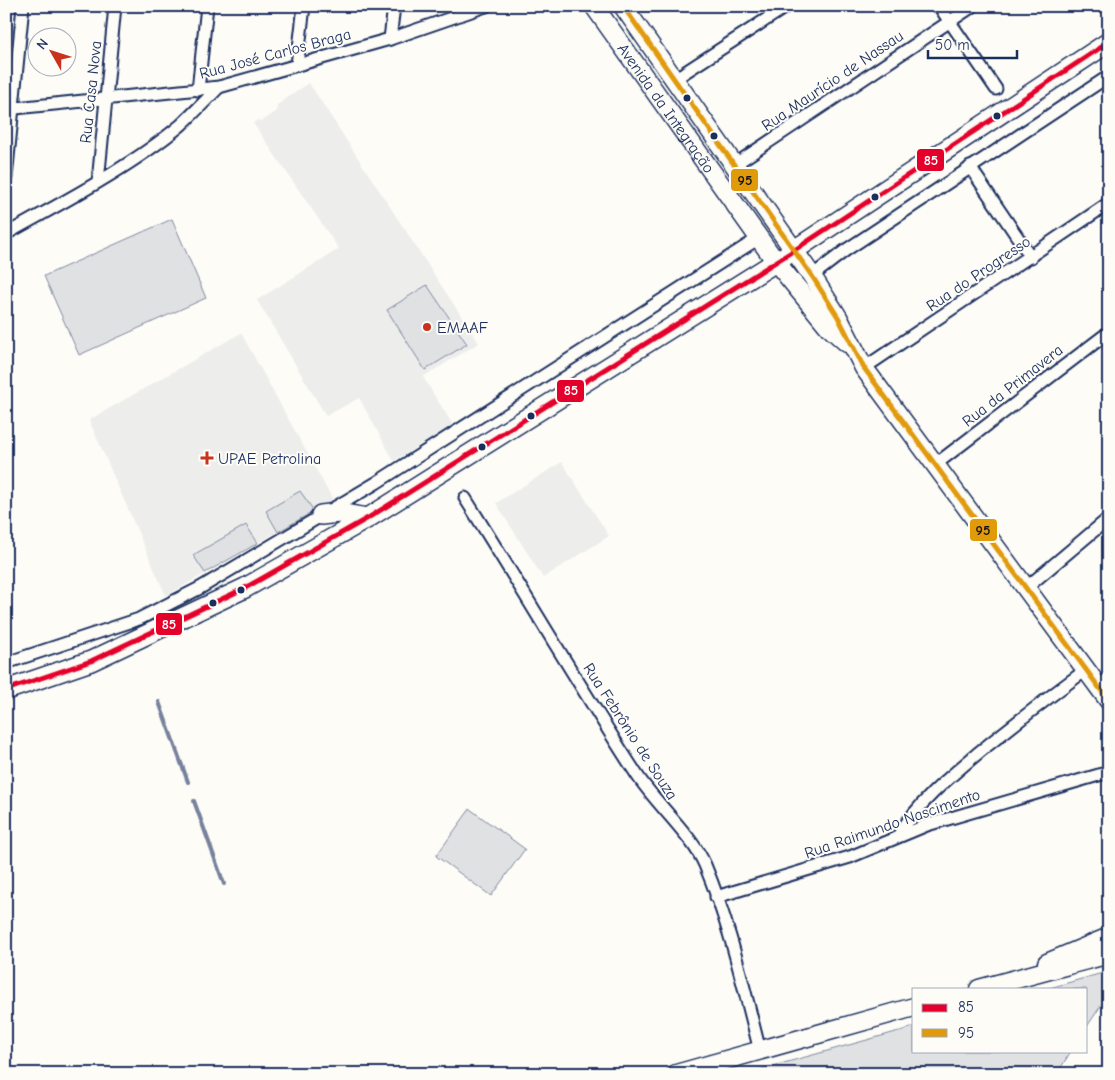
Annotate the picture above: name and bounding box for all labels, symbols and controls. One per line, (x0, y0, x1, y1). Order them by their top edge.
street label: Rua José Carlos Braga (197, 25, 353, 83)
street label: Rua Maurício de Nassau (758, 27, 907, 135)
north arrow (28, 28, 78, 78)
scale bar (928, 28, 1016, 60)
text: N (33, 35, 52, 53)
text: 50 m (935, 36, 970, 54)
street label: Rua Casa Nova (77, 40, 105, 144)
street label: Avenida da Integração (613, 40, 718, 177)
unlabelled marker (682, 93, 692, 103)
unlabelled marker (992, 111, 1002, 121)
unlabelled marker (709, 131, 719, 141)
line badge: 85 (916, 148, 945, 172)
text: 85 (924, 152, 938, 169)
line badge: 95 (730, 168, 759, 192)
text: 95 (738, 172, 752, 189)
unlabelled marker (870, 192, 880, 202)
street label: Rua do Progresso (923, 232, 1034, 315)
place label: EMAAF (437, 319, 489, 337)
marker: EMAAF (421, 321, 433, 333)
street label: Rua da Primavera (959, 341, 1066, 431)
line badge: 85 (556, 379, 585, 403)
text: 85 (564, 382, 578, 399)
unlabelled marker (526, 411, 536, 421)
unlabelled marker (477, 442, 487, 452)
place label: UPAE Petrolina (218, 450, 321, 468)
marker: UPAE Petrolina (200, 451, 214, 465)
line badge: 95 (969, 518, 998, 542)
text: 95 (976, 522, 990, 539)
unlabelled marker (236, 585, 246, 595)
unlabelled marker (208, 598, 218, 608)
line badge: 85 (155, 612, 183, 636)
text: 85 (162, 616, 176, 633)
street label: Rua Febrônio de Souza (579, 660, 681, 803)
street label: Rua Raimundo Nascimento (802, 785, 982, 862)
legend (912, 988, 1088, 1052)
text: 85 (958, 998, 974, 1016)
text: 95 (958, 1024, 974, 1042)

